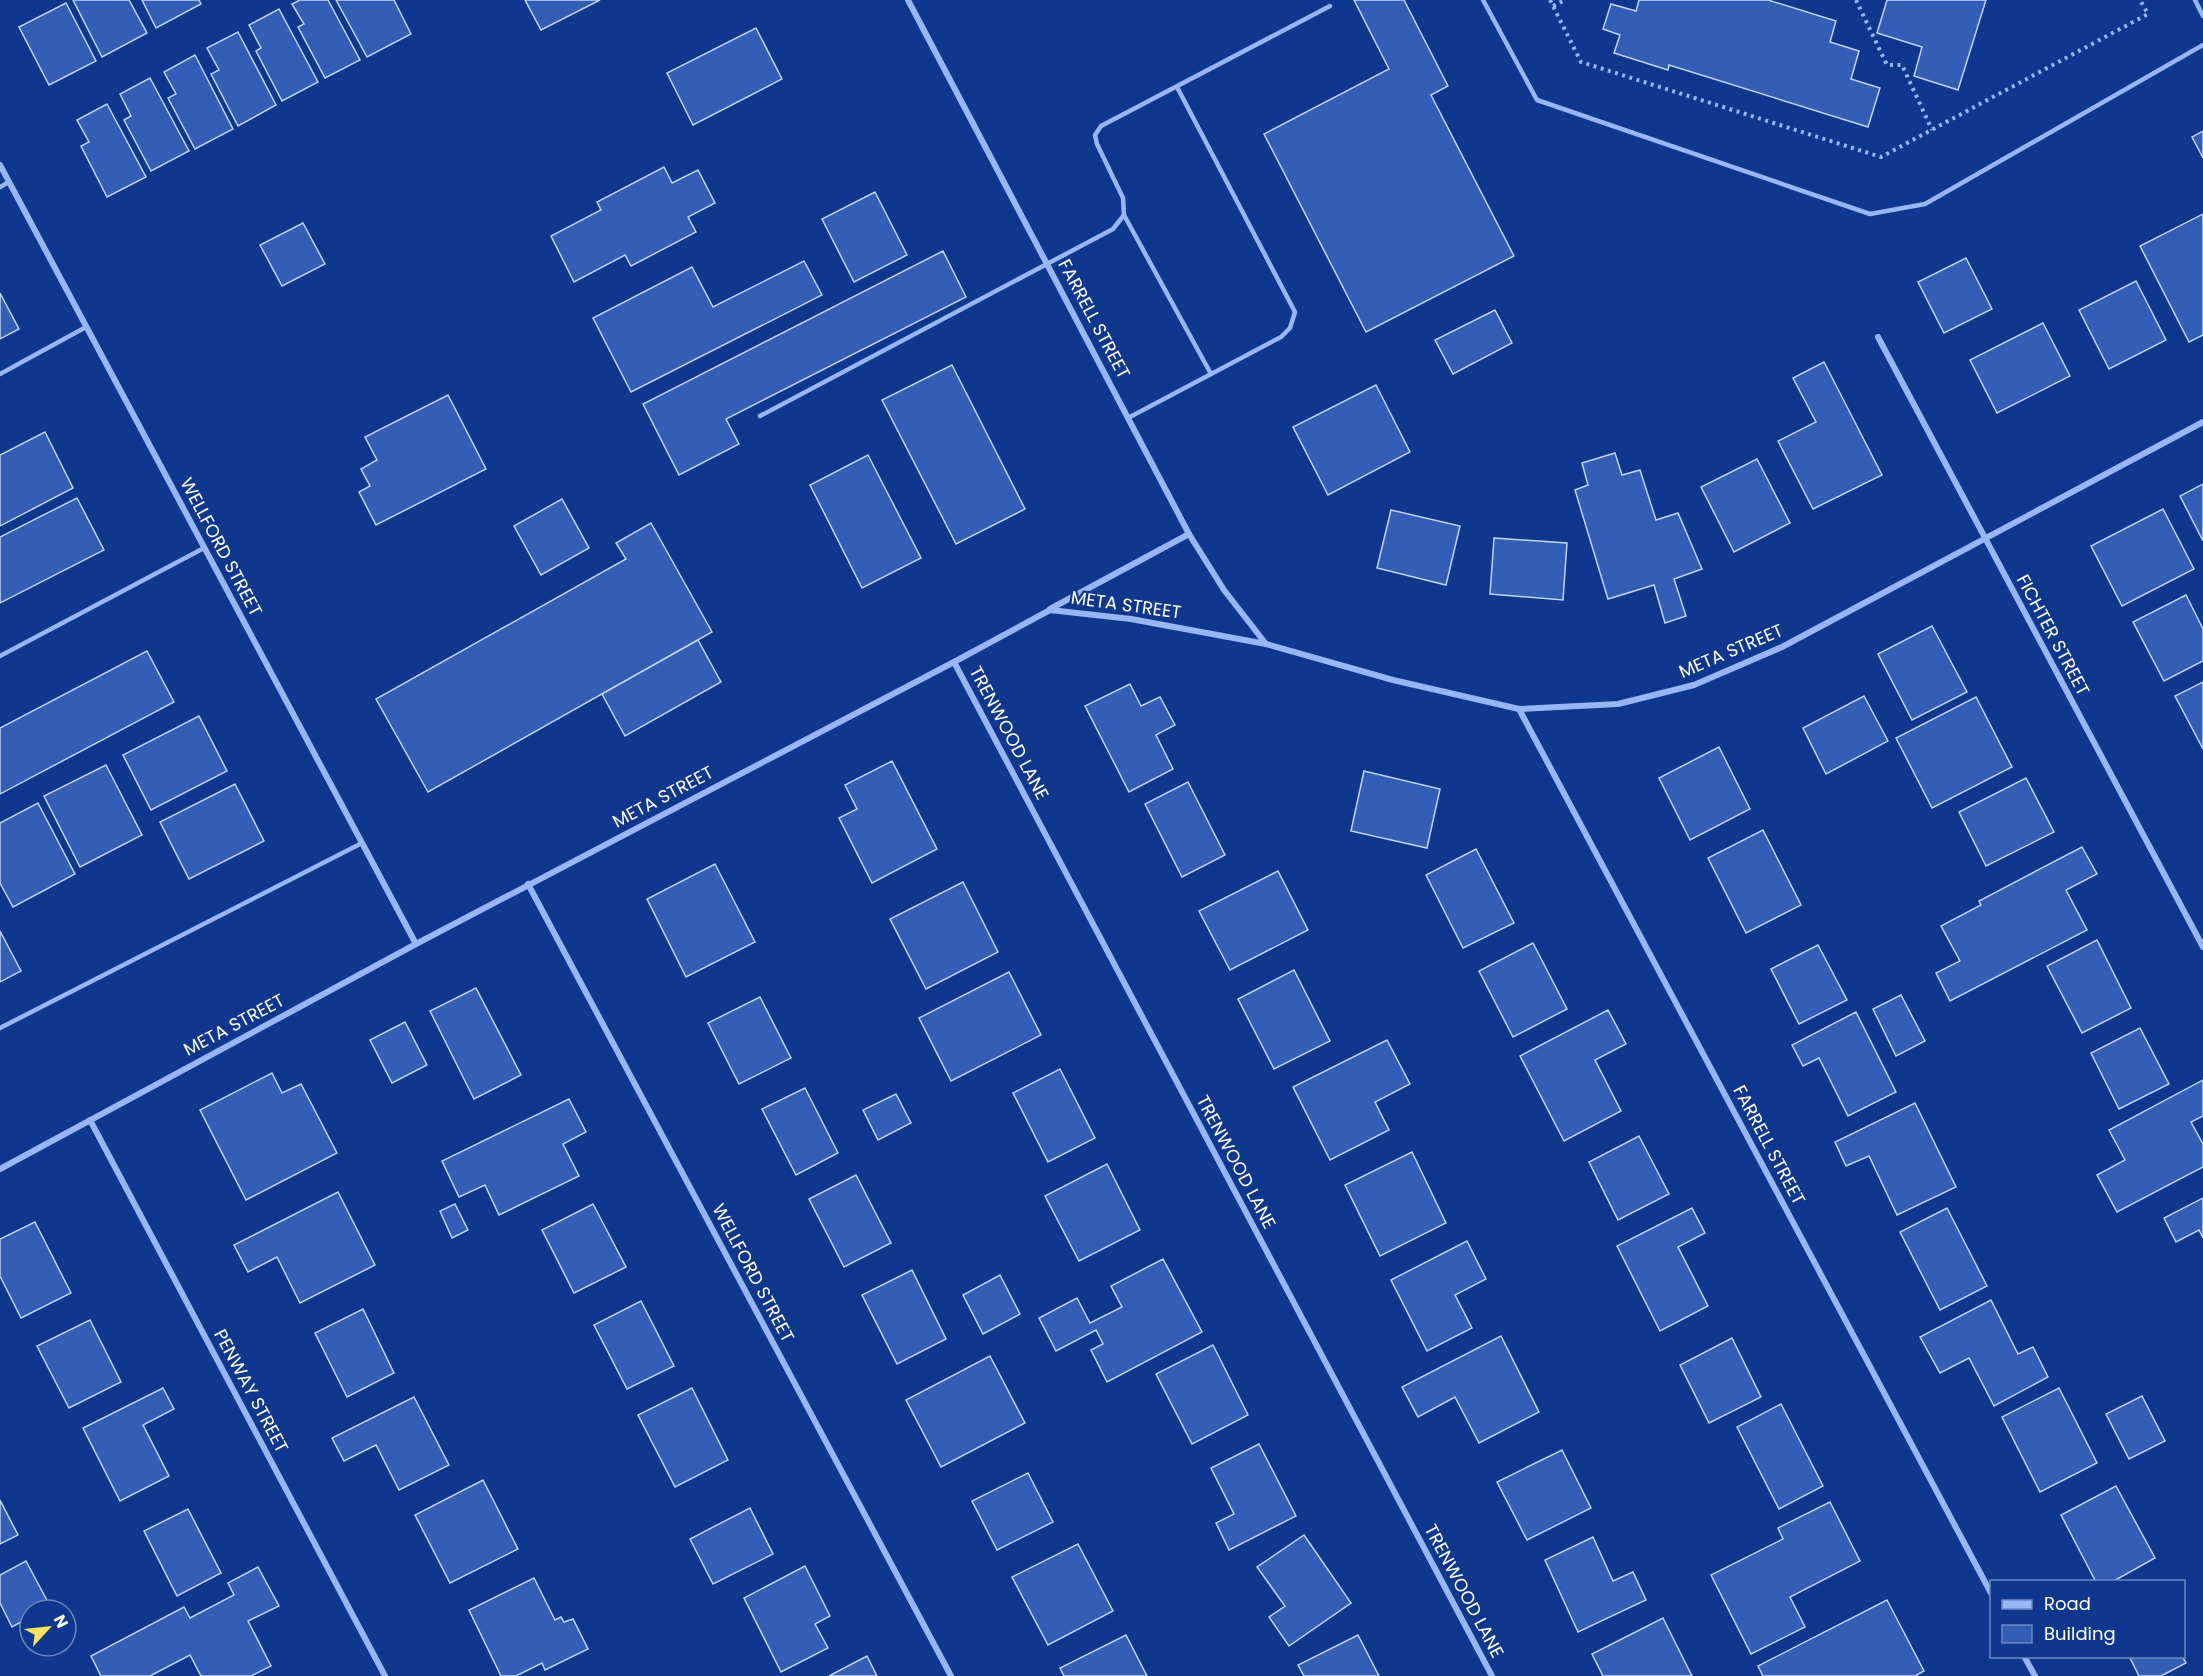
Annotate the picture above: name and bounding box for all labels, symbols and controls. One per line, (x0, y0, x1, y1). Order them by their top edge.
street label: FARRELL STREET (1052, 255, 1137, 383)
street label: WELLFORD STREET (174, 473, 269, 621)
street label: FICHTER STREET (2011, 570, 2096, 700)
street label: META STREET (1069, 584, 1183, 625)
street label: META STREET (1675, 617, 1787, 684)
street label: TRENWOOD LANE (964, 662, 1055, 804)
street label: META STREET (608, 759, 718, 834)
street label: META STREET (179, 987, 289, 1062)
street label: FARRELL STREET (1727, 1081, 1812, 1209)
street label: TRENWOOD LANE (1191, 1091, 1282, 1233)
street label: WELLFORD STREET (706, 1199, 801, 1347)
street label: PENWAY STREET (208, 1325, 295, 1457)
street label: TRENWOOD LANE (1419, 1520, 1510, 1662)
legend (1990, 1580, 2185, 1658)
text: Road (2044, 1591, 2091, 1616)
north arrow (18, 1598, 78, 1658)
text: N (48, 1611, 74, 1632)
text: Building (2044, 1621, 2116, 1646)

